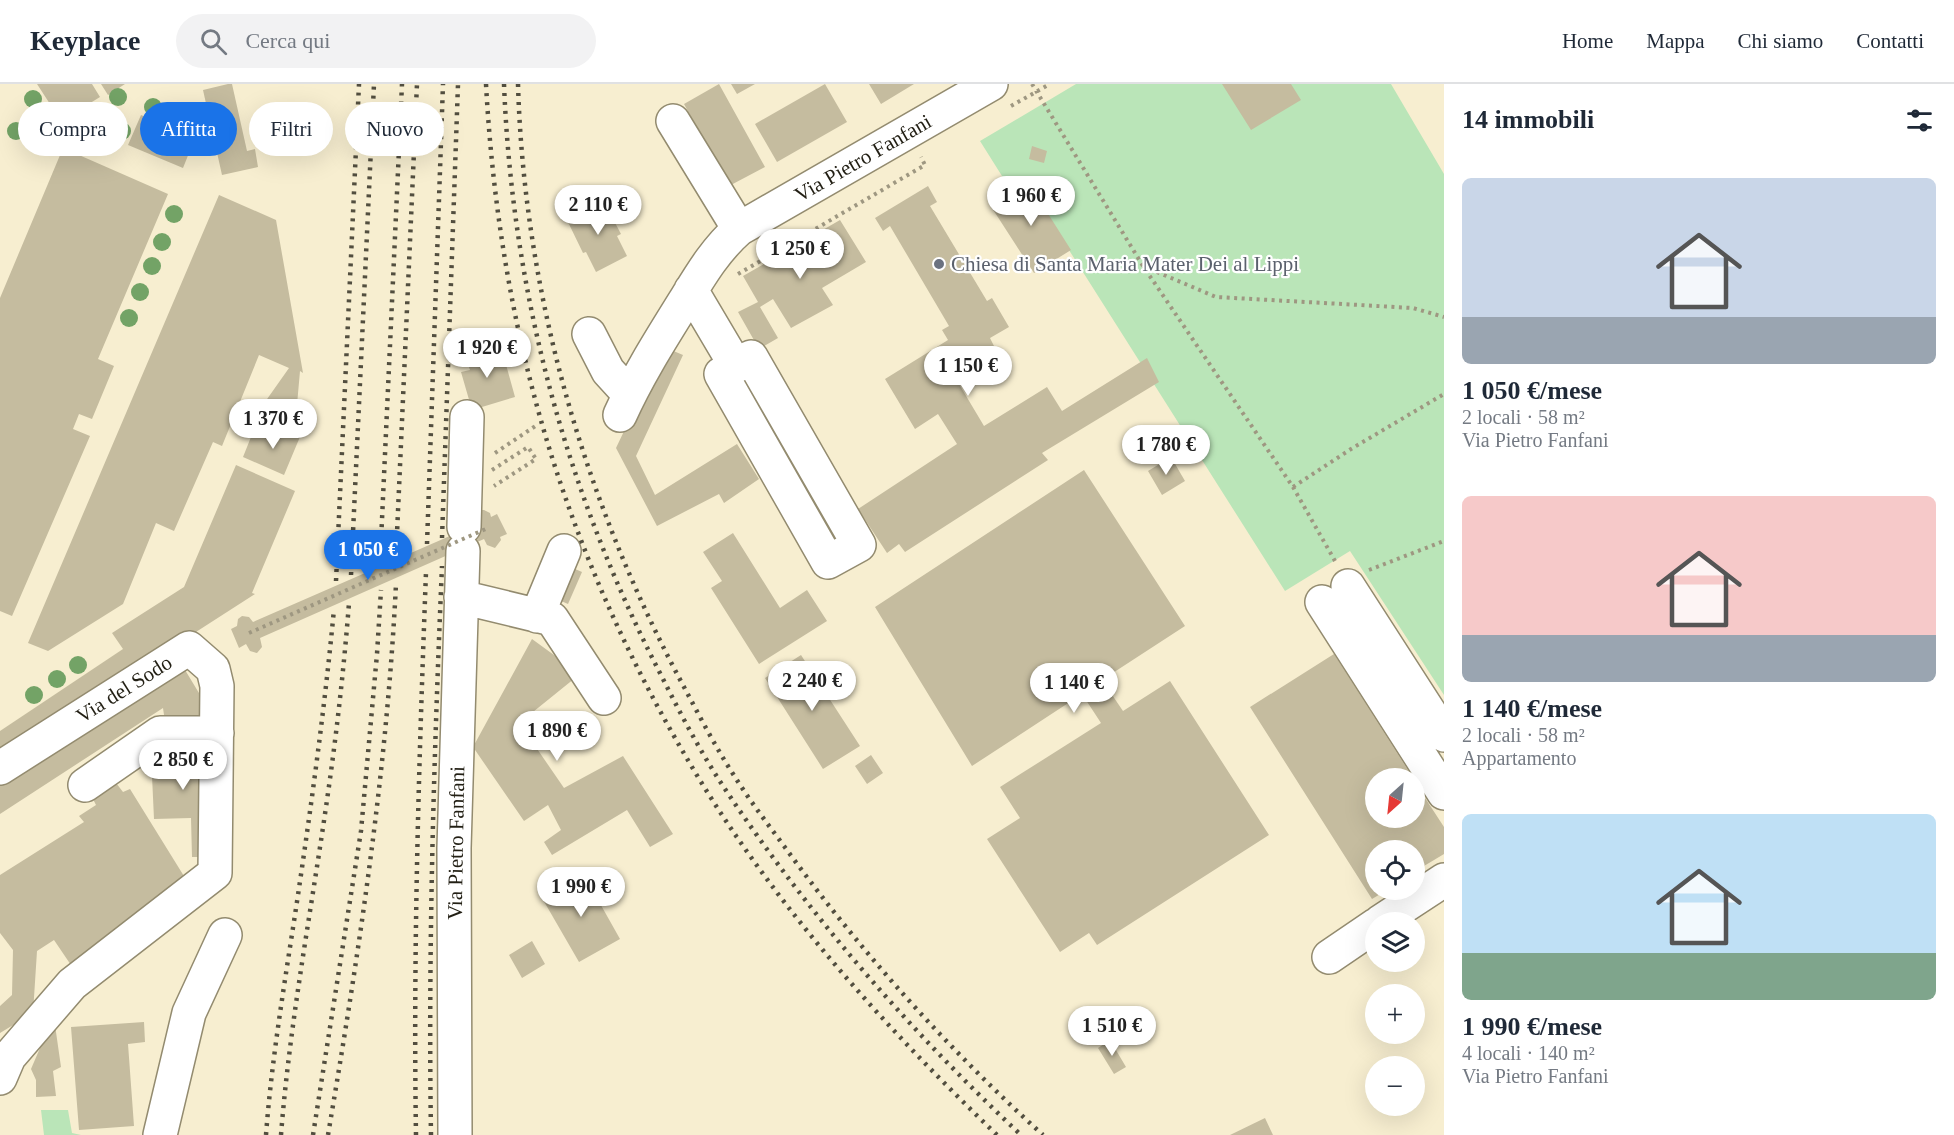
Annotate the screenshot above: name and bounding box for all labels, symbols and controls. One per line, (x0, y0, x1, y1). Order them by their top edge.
search box (176, 14, 596, 68)
text: Keyplace (30, 25, 140, 56)
icon: search (197, 25, 230, 58)
text: Cerca qui (245, 28, 330, 53)
text: Home (1562, 29, 1613, 53)
text: Mappa (1646, 29, 1705, 53)
text: Chi siamo (1738, 29, 1823, 53)
text: Contatti (1856, 29, 1924, 53)
chip: Compra (18, 102, 128, 156)
chip: Affitta (140, 102, 237, 156)
chip: Filtri (249, 102, 333, 156)
chip: Nuovo (345, 102, 444, 156)
icon: filters (1903, 104, 1936, 137)
text: 14 immobili (1462, 105, 1594, 134)
street label: Via Pietro Fanfani (790, 109, 936, 207)
pin: 1 960 € (976, 176, 1086, 227)
text: 1 960 € (1001, 184, 1061, 206)
pin: 2 110 € (543, 185, 653, 236)
text: 2 110 € (569, 193, 627, 215)
icon: home (1645, 217, 1753, 325)
pin: 1 250 € (745, 229, 855, 280)
text: 1 250 € (770, 237, 830, 259)
place label: Chiesa di Santa Maria Mater Dei al Lippi (951, 252, 1299, 276)
marker: Chiesa di Santa Maria Mater Dei al Lippi (932, 257, 946, 271)
pin: 1 920 € (432, 328, 542, 379)
text: 1 920 € (457, 336, 517, 358)
pin: 1 150 € (913, 346, 1023, 397)
text: 1 150 € (938, 354, 998, 376)
text: 1 050 €/mese (1462, 376, 1602, 405)
pin: 1 370 € (218, 399, 328, 450)
text: 2 locali · 58 m² (1462, 406, 1585, 428)
text: 1 370 € (243, 407, 303, 429)
pin: 1 780 € (1111, 425, 1221, 476)
text: Via Pietro Fanfani (1462, 429, 1609, 451)
text: 1 780 € (1136, 433, 1196, 455)
pin: 1 050 € (313, 530, 423, 581)
icon: home (1645, 535, 1753, 643)
text: 1 050 € (338, 538, 398, 560)
street label: Via del Sodo (72, 650, 176, 728)
pin: 2 240 € (757, 661, 867, 712)
pin: 1 140 € (1019, 663, 1129, 714)
text: 2 240 € (782, 669, 842, 691)
text: 1 140 € (1044, 671, 1104, 693)
text: 1 140 €/mese (1462, 694, 1602, 723)
pin: 1 890 € (502, 711, 612, 762)
text: 1 890 € (527, 719, 587, 741)
text: 2 locali · 58 m² (1462, 724, 1585, 746)
pin: 2 850 € (128, 740, 238, 791)
text: Appartamento (1462, 747, 1576, 769)
text: 2 850 € (153, 748, 213, 770)
street label: Via Pietro Fanfani (443, 766, 469, 920)
north arrow (1365, 768, 1425, 828)
map controls (1365, 768, 1425, 1116)
button: locate (1365, 840, 1425, 900)
icon: home (1645, 853, 1753, 961)
pin: 1 990 € (526, 867, 636, 918)
text: 1 990 € (551, 875, 611, 897)
button: layers (1365, 912, 1425, 972)
button: + (1365, 984, 1425, 1044)
pin: 1 510 € (1057, 1006, 1167, 1057)
text: 1 990 €/mese (1462, 1012, 1602, 1041)
text: 1 510 € (1082, 1014, 1142, 1036)
text: 4 locali · 140 m² (1462, 1042, 1595, 1064)
button: − (1365, 1056, 1425, 1116)
text: Via Pietro Fanfani (1462, 1065, 1609, 1087)

